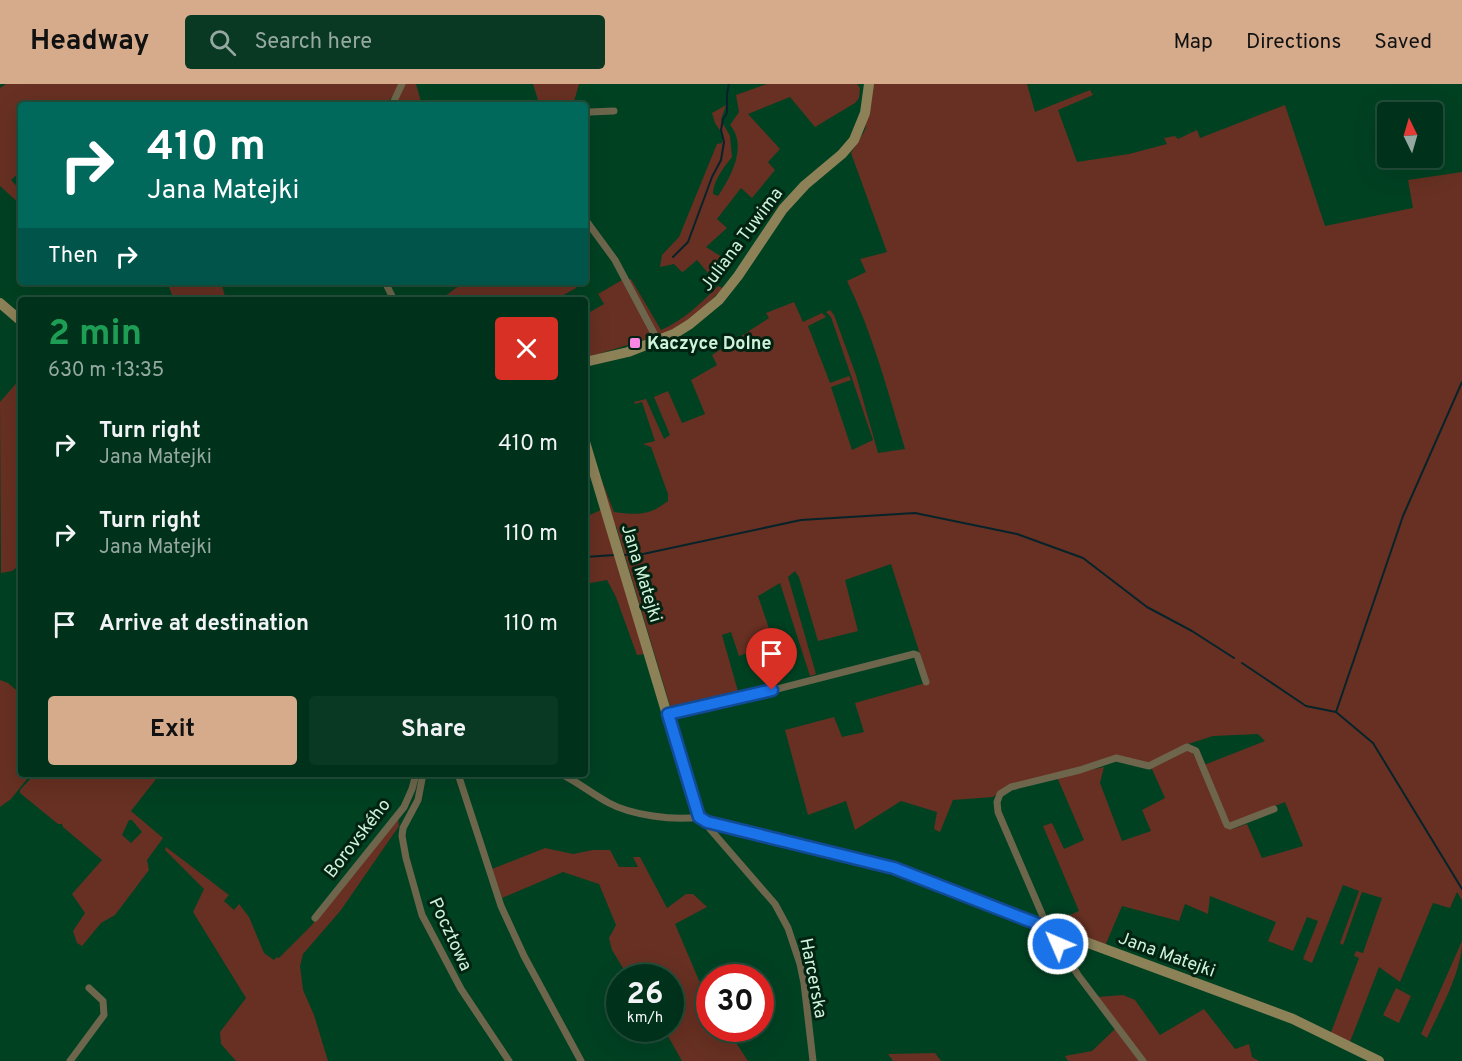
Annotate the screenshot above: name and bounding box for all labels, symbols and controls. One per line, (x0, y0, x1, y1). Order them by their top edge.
search box (185, 15, 605, 69)
text: Headway (30, 24, 149, 60)
icon: search (206, 26, 239, 59)
text: Search here (254, 29, 372, 56)
text: Map (1173, 29, 1213, 56)
text: Directions (1246, 29, 1341, 56)
text: Saved (1374, 29, 1432, 56)
north arrow (1377, 102, 1443, 168)
map controls (1377, 102, 1443, 168)
text: 410 m (147, 122, 266, 175)
icon: right (48, 126, 126, 204)
text: Jana Matejki (147, 174, 299, 208)
street label: Juliana Tuwima (696, 183, 789, 296)
icon: right (110, 240, 143, 273)
text: Then (48, 243, 98, 270)
text: 2 min (48, 312, 142, 358)
button: close (495, 317, 558, 380)
place label: Kaczyce Dolne (647, 333, 772, 356)
marker: Kaczyce Dolne (628, 336, 642, 350)
text: 630 m · 13:35 (48, 358, 164, 384)
text: Turn right (99, 418, 201, 445)
icon: right (48, 428, 81, 461)
text: 410 m (498, 431, 558, 458)
text: Jana Matejki (99, 445, 212, 471)
text: Turn right (99, 508, 201, 535)
icon: right (48, 518, 81, 551)
text: 110 m (504, 521, 558, 548)
street label: Jana Matejki (615, 521, 666, 625)
text: Jana Matejki (99, 535, 212, 561)
icon: arrive (48, 608, 81, 641)
text: Arrive at destination (99, 611, 309, 638)
text: 110 m (504, 611, 558, 638)
pin (746, 628, 797, 690)
icon: arrive (755, 637, 788, 670)
button: Exit (48, 696, 297, 765)
button: Share (309, 696, 558, 765)
street label: Borovského (320, 794, 396, 883)
street label: Pocztowa (423, 894, 477, 975)
position arrow (1026, 912, 1090, 976)
street label: Jana Matejki (1115, 927, 1218, 984)
street label: Harcerska (793, 936, 832, 1020)
speed limit sign: 30 (696, 964, 774, 1042)
text: 26 (627, 977, 663, 1014)
text: km/h (627, 1009, 663, 1028)

